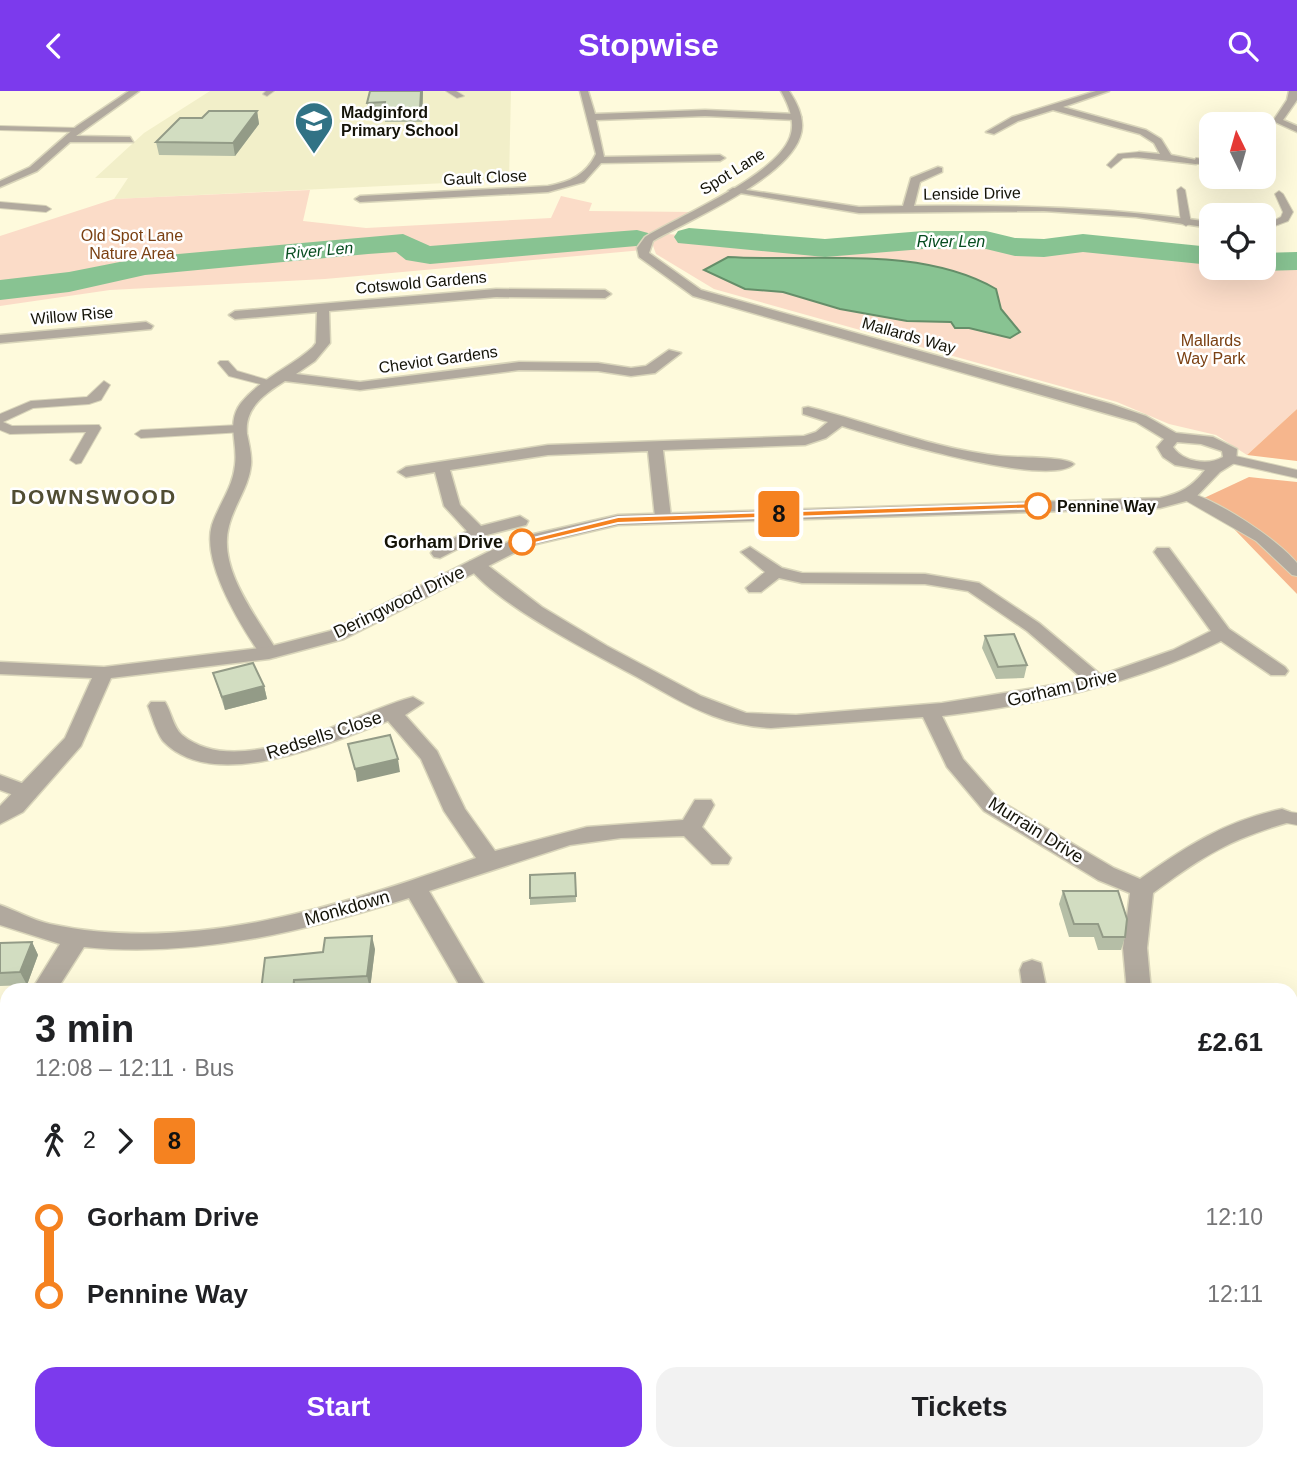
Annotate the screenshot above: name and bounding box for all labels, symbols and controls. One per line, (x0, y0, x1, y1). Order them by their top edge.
icon: back (35, 27, 73, 65)
text: Stopwise (578, 27, 719, 63)
icon: search (1224, 27, 1262, 65)
school or university icon: Madginford Primary School (293, 100, 335, 155)
place label: Madginford Primary School (341, 104, 458, 139)
north arrow (1199, 112, 1276, 189)
map controls (1199, 112, 1276, 280)
street label: Spot Lane (697, 145, 768, 198)
street label: Gault Close (443, 167, 527, 188)
street label: Lenside Drive (923, 184, 1021, 203)
button: locate (1199, 203, 1276, 280)
park label: Old Spot Lane Nature Area (81, 227, 183, 262)
water label: River Len (917, 233, 985, 250)
water label: River Len (284, 239, 354, 262)
street label: Cotswold Gardens (355, 268, 487, 297)
street label: Willow Rise (30, 303, 114, 328)
street label: Mallards Way (860, 314, 957, 357)
park label: Mallards Way Park (1177, 332, 1246, 367)
street label: Cheviot Gardens (377, 343, 499, 376)
district label: DOWNSWOOD (11, 485, 177, 508)
line badge: 8 (756, 491, 802, 537)
marker: Pennine Way (1025, 493, 1051, 519)
place label: Pennine Way (1057, 498, 1156, 515)
text: 8 (772, 500, 786, 527)
marker: Gorham Drive (509, 529, 535, 555)
place label: Gorham Drive (384, 532, 503, 552)
street label: Deringwood Drive (330, 562, 468, 642)
street label: Gorham Drive (1005, 666, 1119, 710)
street label: Redsells Close (264, 707, 384, 763)
street label: Murrain Drive (985, 793, 1087, 867)
street label: Monkdown (302, 886, 392, 930)
text: 3 min (35, 1008, 134, 1050)
text: £2.61 (1198, 1027, 1263, 1057)
text: 12:08 – 12:11 · Bus (35, 1055, 234, 1081)
icon: walk (35, 1122, 73, 1160)
icon: forward (106, 1122, 144, 1160)
text: 2 (83, 1127, 96, 1153)
text: 8 (168, 1127, 181, 1154)
text: Gorham Drive (87, 1202, 259, 1232)
text: 12:10 (1205, 1204, 1263, 1230)
text: Pennine Way (87, 1279, 248, 1309)
text: 12:11 (1207, 1281, 1263, 1307)
button: Start (35, 1367, 642, 1447)
button: Tickets (656, 1367, 1263, 1447)

